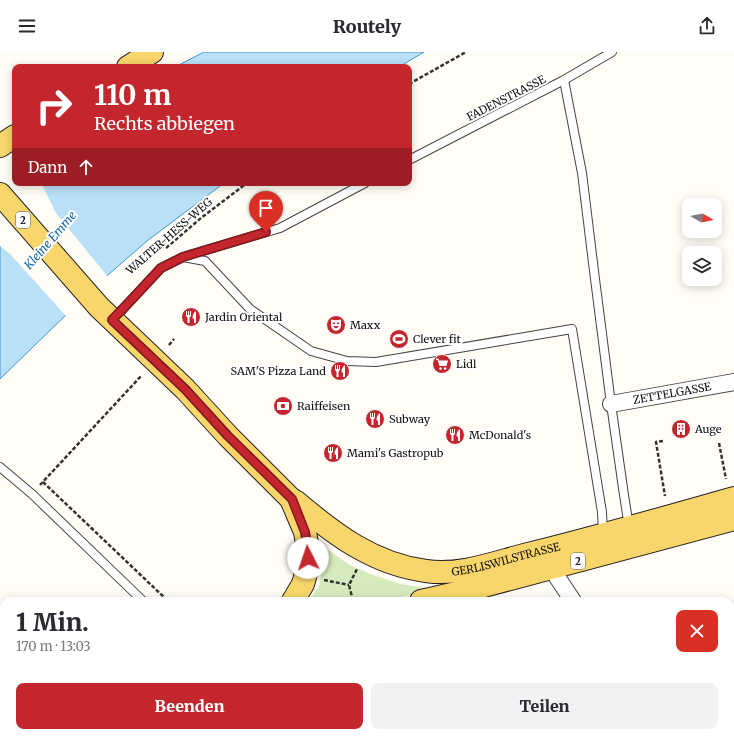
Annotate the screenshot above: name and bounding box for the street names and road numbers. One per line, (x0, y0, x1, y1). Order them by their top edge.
street label: FADENSTRASSE (464, 72, 548, 124)
street label: WALTER-HESS-WEG (122, 195, 215, 278)
road number: 2 (16, 212, 30, 228)
street label: ZETTELGASSE (632, 379, 712, 407)
street label: GERLISWILSTRASSE (451, 539, 562, 579)
road number: 2 (571, 553, 585, 569)

